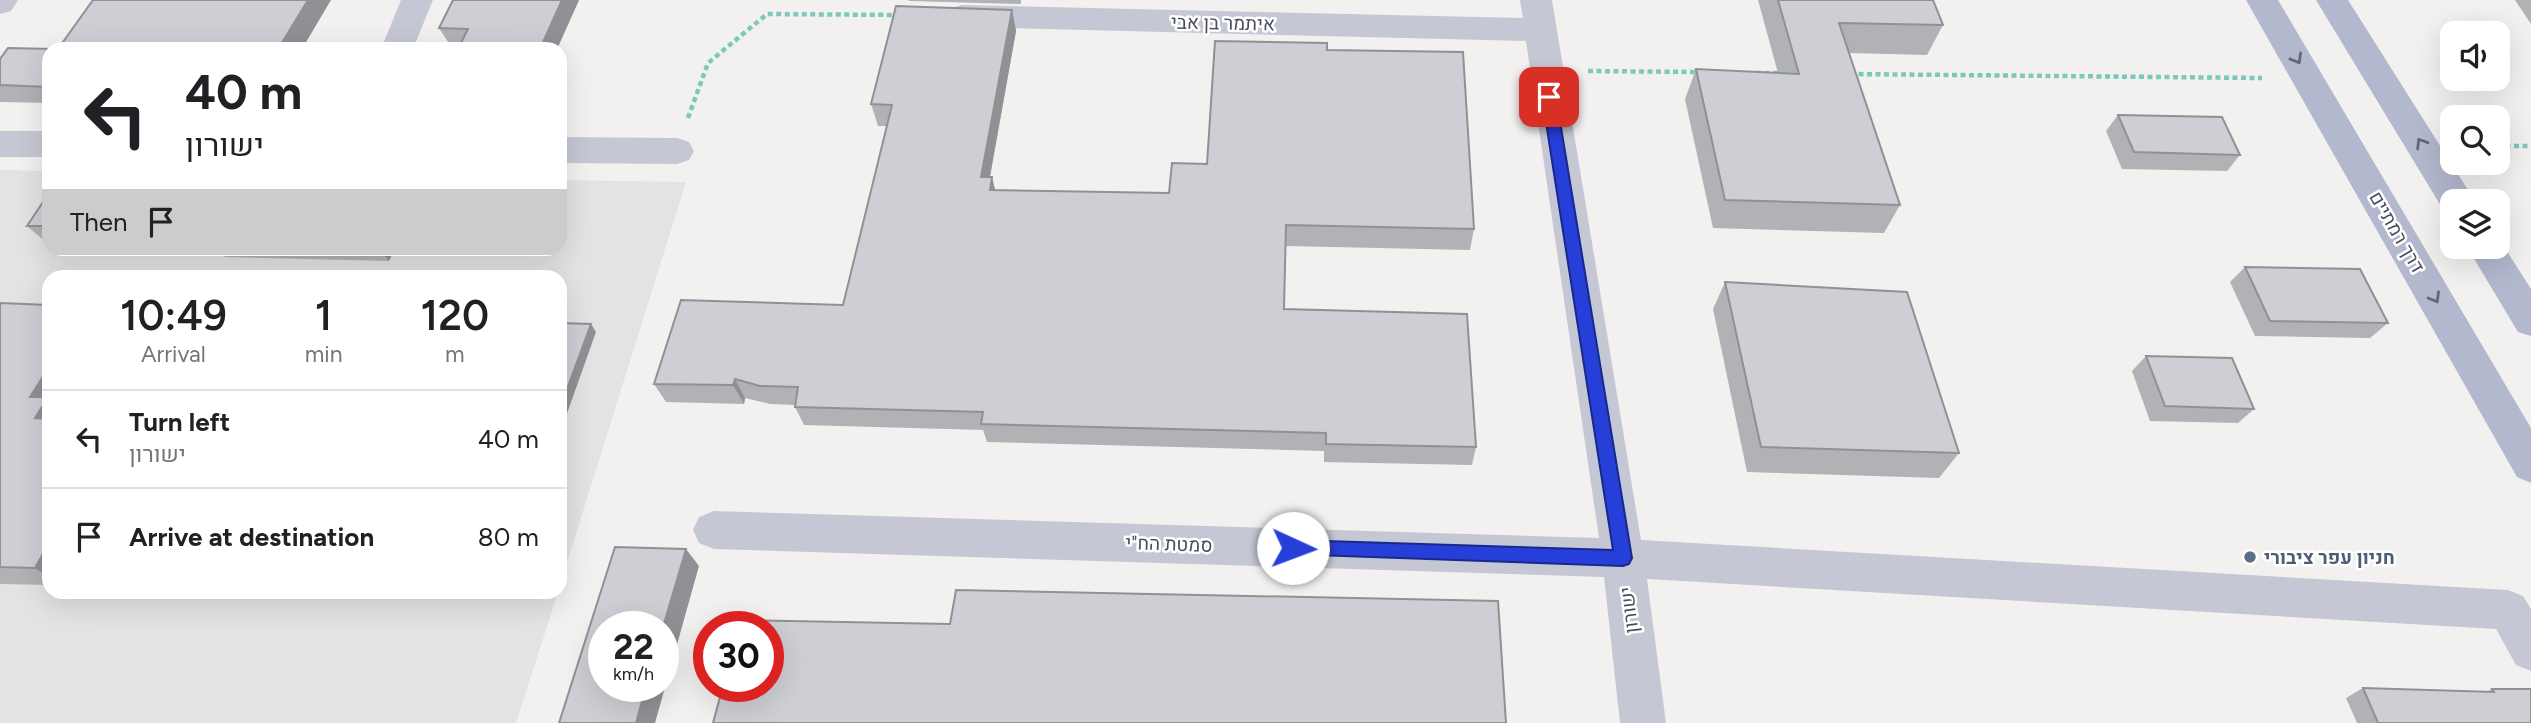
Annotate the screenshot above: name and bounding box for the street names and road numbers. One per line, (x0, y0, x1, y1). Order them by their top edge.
street label: איתמר בן אבי (1171, 11, 1275, 35)
street label: דרך רמתיים (2365, 187, 2430, 277)
street label: סמטת הח"י (1125, 531, 1213, 557)
street label: ישורון (1615, 585, 1643, 635)

